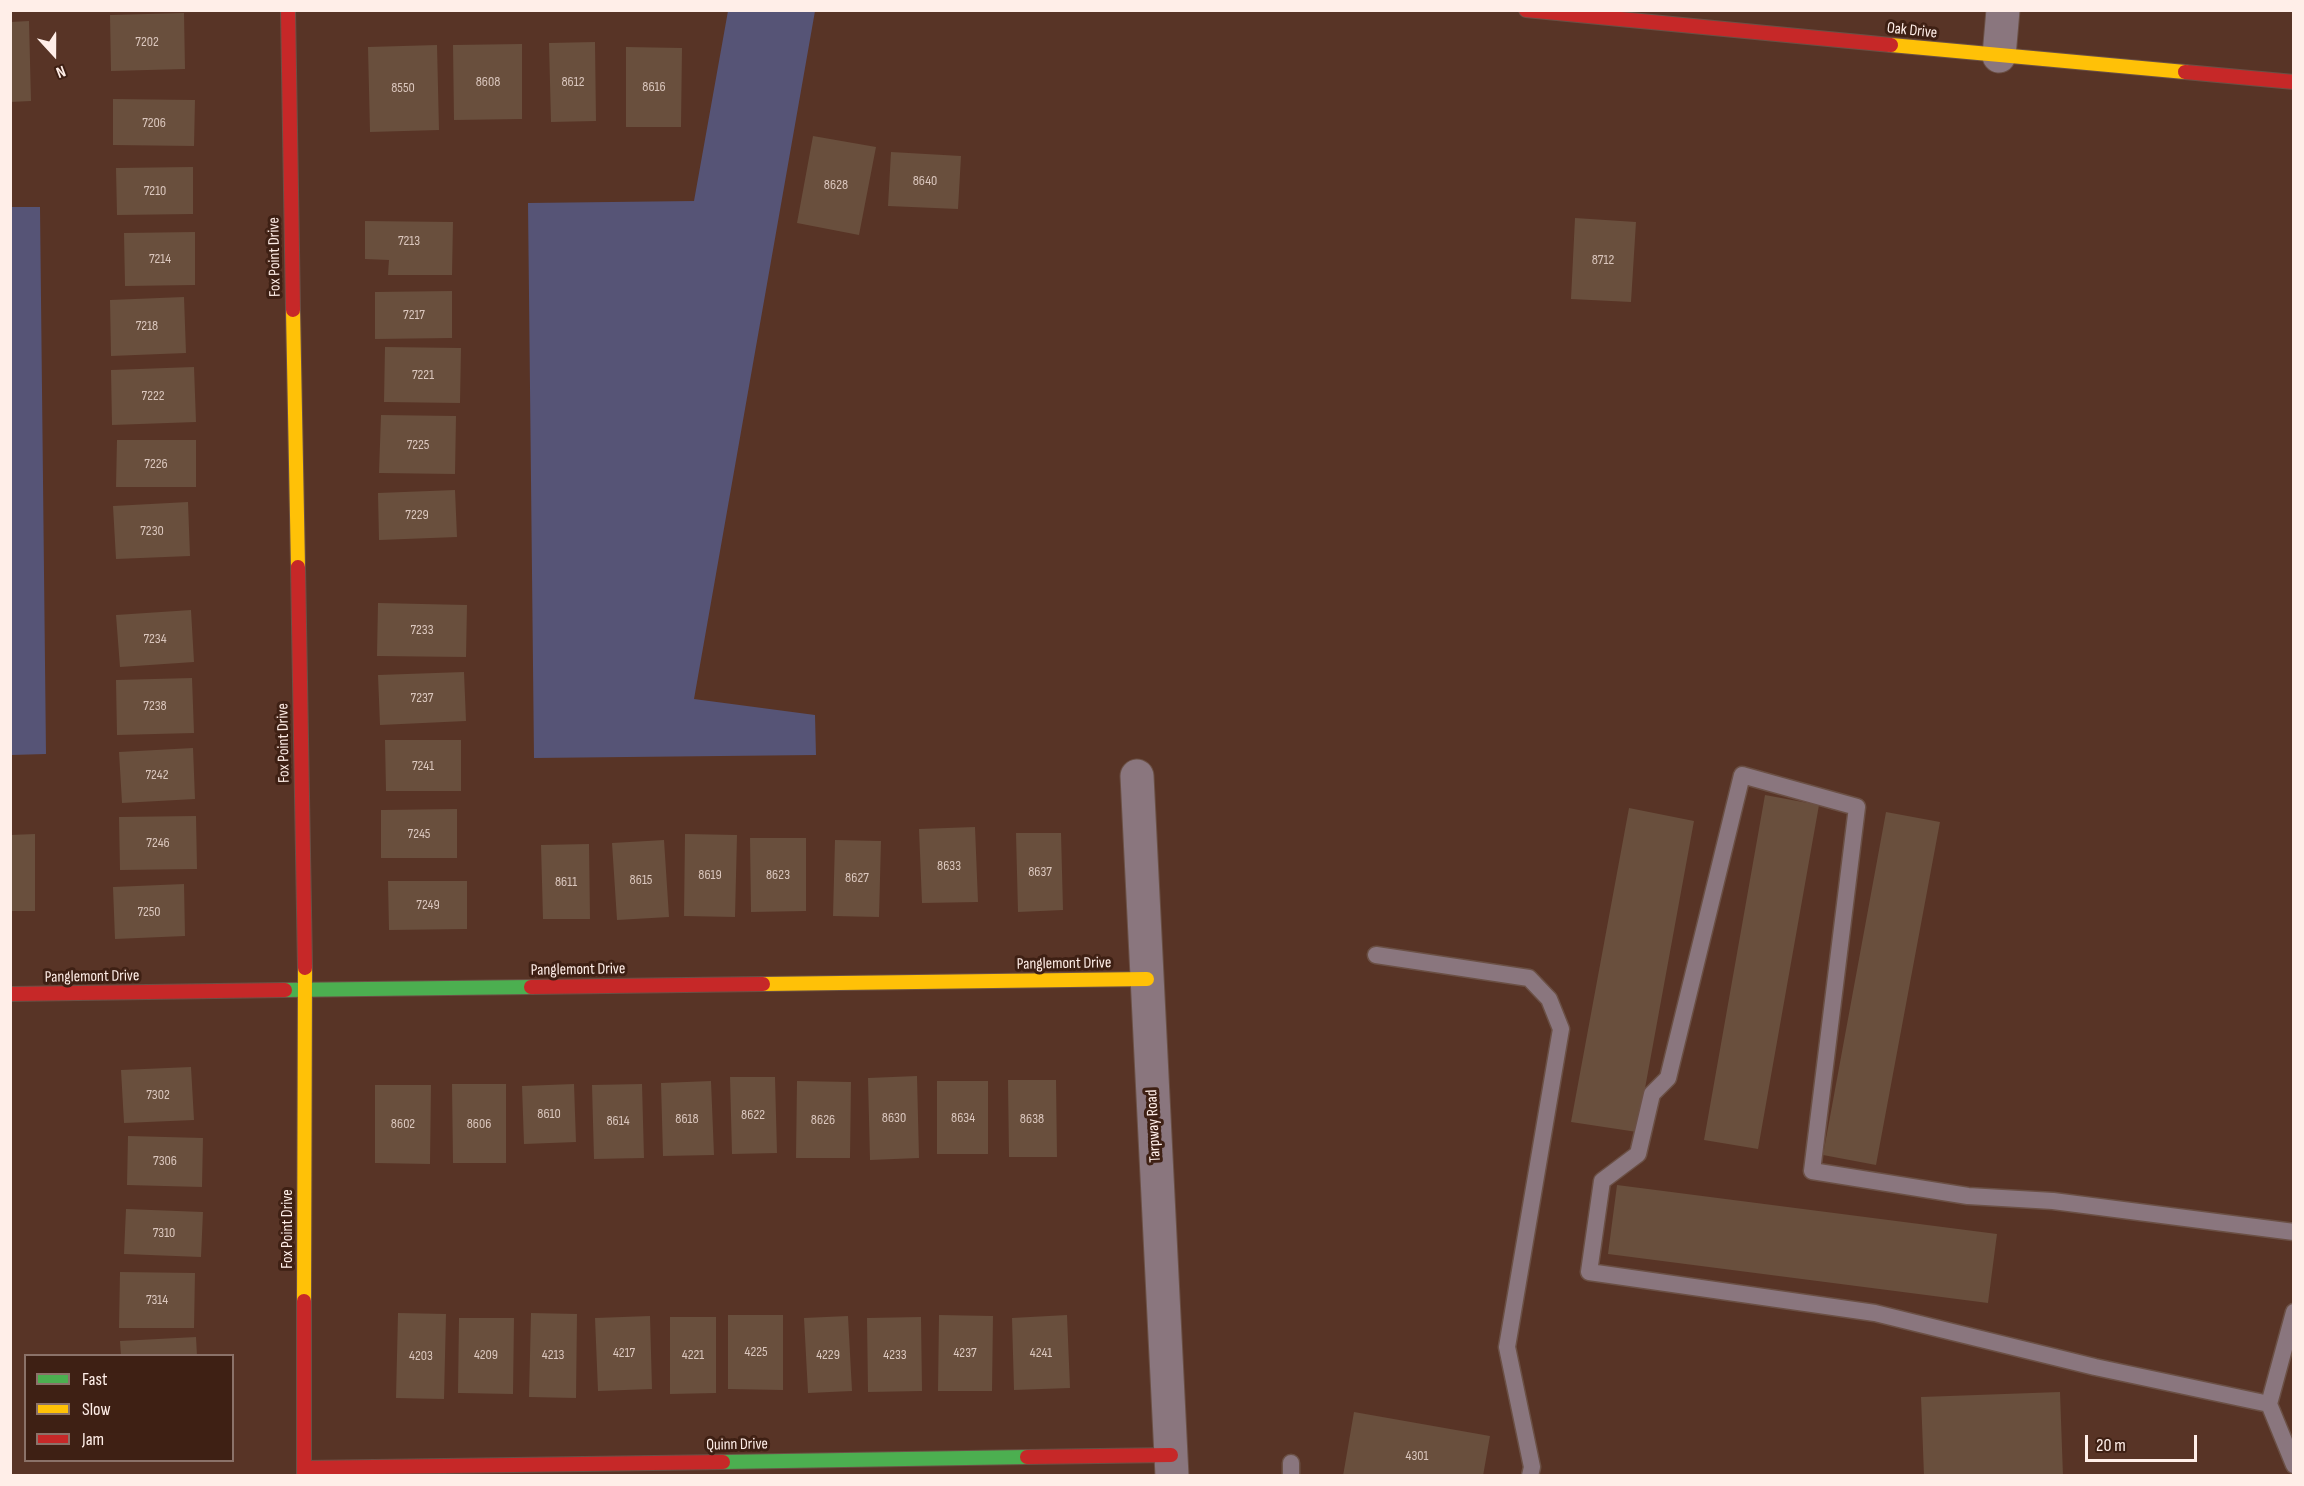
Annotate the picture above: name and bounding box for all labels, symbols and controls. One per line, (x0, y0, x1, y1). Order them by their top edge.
street label: Oak Drive (1886, 19, 1938, 43)
north arrow (24, 24, 84, 84)
house number: 7202 (135, 34, 159, 50)
text: N (53, 61, 68, 82)
house number: 8608 (476, 74, 500, 90)
house number: 8612 (561, 74, 585, 90)
house number: 8616 (642, 79, 666, 95)
house number: 8550 (391, 80, 415, 96)
house number: 7206 (142, 115, 166, 131)
house number: 8640 (913, 173, 937, 189)
house number: 8628 (824, 177, 848, 193)
house number: 7210 (144, 183, 166, 199)
street label: Fox Point Drive (265, 217, 285, 297)
house number: 7213 (398, 233, 420, 249)
house number: 7214 (149, 251, 171, 267)
house number: 8712 (1592, 252, 1614, 268)
house number: 7217 (403, 307, 425, 323)
house number: 7218 (136, 318, 158, 334)
house number: 7221 (412, 367, 434, 383)
house number: 7222 (142, 388, 164, 404)
house number: 7225 (407, 437, 429, 453)
house number: 7226 (144, 456, 168, 472)
house number: 7229 (405, 507, 429, 523)
house number: 7230 (140, 523, 164, 539)
house number: 7233 (410, 622, 434, 638)
house number: 7234 (143, 631, 167, 647)
house number: 7237 (411, 690, 433, 706)
house number: 7238 (143, 698, 167, 714)
street label: Fox Point Drive (274, 703, 294, 783)
house number: 7241 (412, 758, 434, 774)
house number: 7242 (146, 767, 168, 783)
house number: 7245 (408, 826, 430, 842)
house number: 7246 (146, 835, 170, 851)
house number: 8633 (937, 858, 961, 874)
house number: 8637 (1028, 864, 1052, 880)
house number: 8619 (698, 867, 722, 883)
house number: 8623 (766, 867, 790, 883)
house number: 8627 (845, 870, 869, 886)
house number: 8615 (630, 872, 652, 888)
house number: 8611 (555, 874, 577, 890)
house number: 7249 (416, 897, 440, 913)
house number: 7250 (137, 904, 161, 920)
street label: Panglemont Drive (1017, 954, 1111, 974)
street label: Panglemont Drive (531, 960, 625, 980)
street label: Panglemont Drive (45, 967, 139, 987)
house number: 7302 (146, 1087, 170, 1103)
street label: Tarpway Road (1143, 1089, 1165, 1163)
house number: 8610 (537, 1106, 561, 1122)
house number: 8622 (741, 1107, 765, 1123)
house number: 8630 (882, 1110, 906, 1126)
house number: 8634 (951, 1110, 975, 1126)
house number: 8618 (675, 1111, 699, 1127)
house number: 8638 (1020, 1111, 1044, 1127)
house number: 8626 (811, 1112, 835, 1128)
house number: 8614 (606, 1113, 630, 1129)
house number: 8602 (391, 1116, 415, 1132)
house number: 8606 (467, 1116, 491, 1132)
house number: 7306 (153, 1153, 177, 1169)
street label: Fox Point Drive (278, 1189, 298, 1269)
house number: 7310 (153, 1225, 175, 1241)
house number: 7314 (146, 1292, 168, 1308)
house number: 4225 (744, 1344, 768, 1360)
house number: 4217 (613, 1345, 635, 1361)
house number: 4237 (953, 1345, 977, 1361)
house number: 4241 (1030, 1345, 1052, 1361)
house number: 4209 (474, 1347, 498, 1363)
house number: 4213 (542, 1347, 564, 1363)
house number: 4221 (682, 1347, 704, 1363)
house number: 4229 (816, 1347, 840, 1363)
house number: 4233 (883, 1347, 907, 1363)
house number: 4203 (409, 1348, 433, 1364)
legend (24, 1354, 234, 1462)
text: Fast (82, 1369, 107, 1390)
text: Slow (82, 1399, 111, 1420)
scale bar (2088, 1423, 2200, 1461)
text: Jam (82, 1429, 104, 1450)
street label: Quinn Drive (706, 1435, 768, 1455)
text: 20 m (2096, 1435, 2126, 1456)
house number: 4301 (1406, 1448, 1428, 1464)

